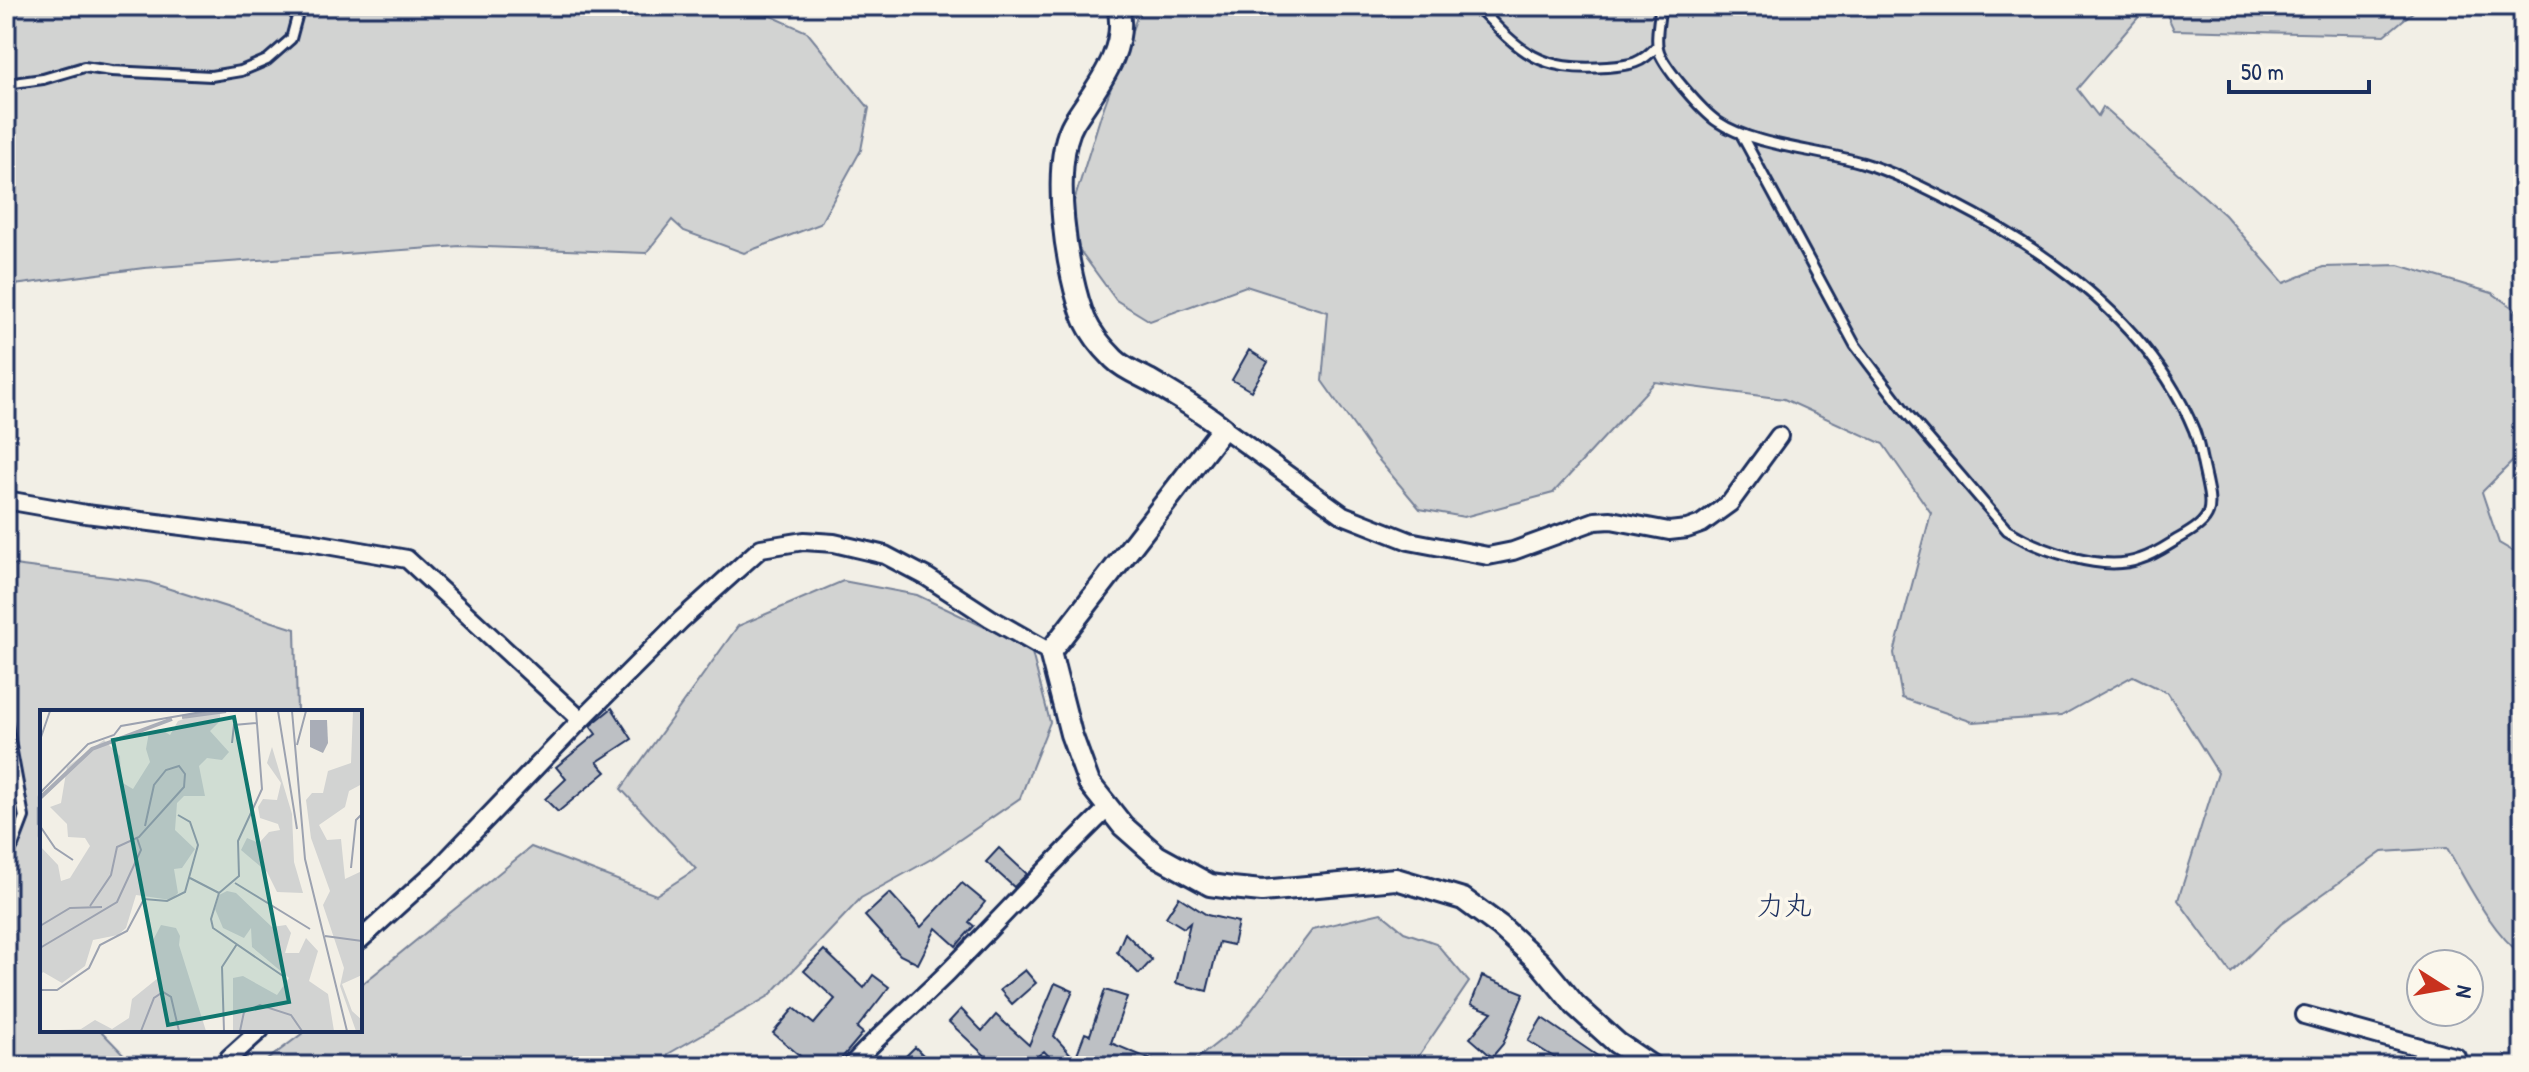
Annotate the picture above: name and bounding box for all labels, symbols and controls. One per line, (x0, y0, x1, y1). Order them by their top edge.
scale bar (2229, 44, 2369, 94)
text: 50 m (2241, 55, 2284, 87)
inset map (40, 710, 362, 1032)
district label: 力丸 (1756, 886, 1812, 924)
north arrow (2405, 948, 2485, 1028)
text: N (2449, 983, 2480, 1001)

